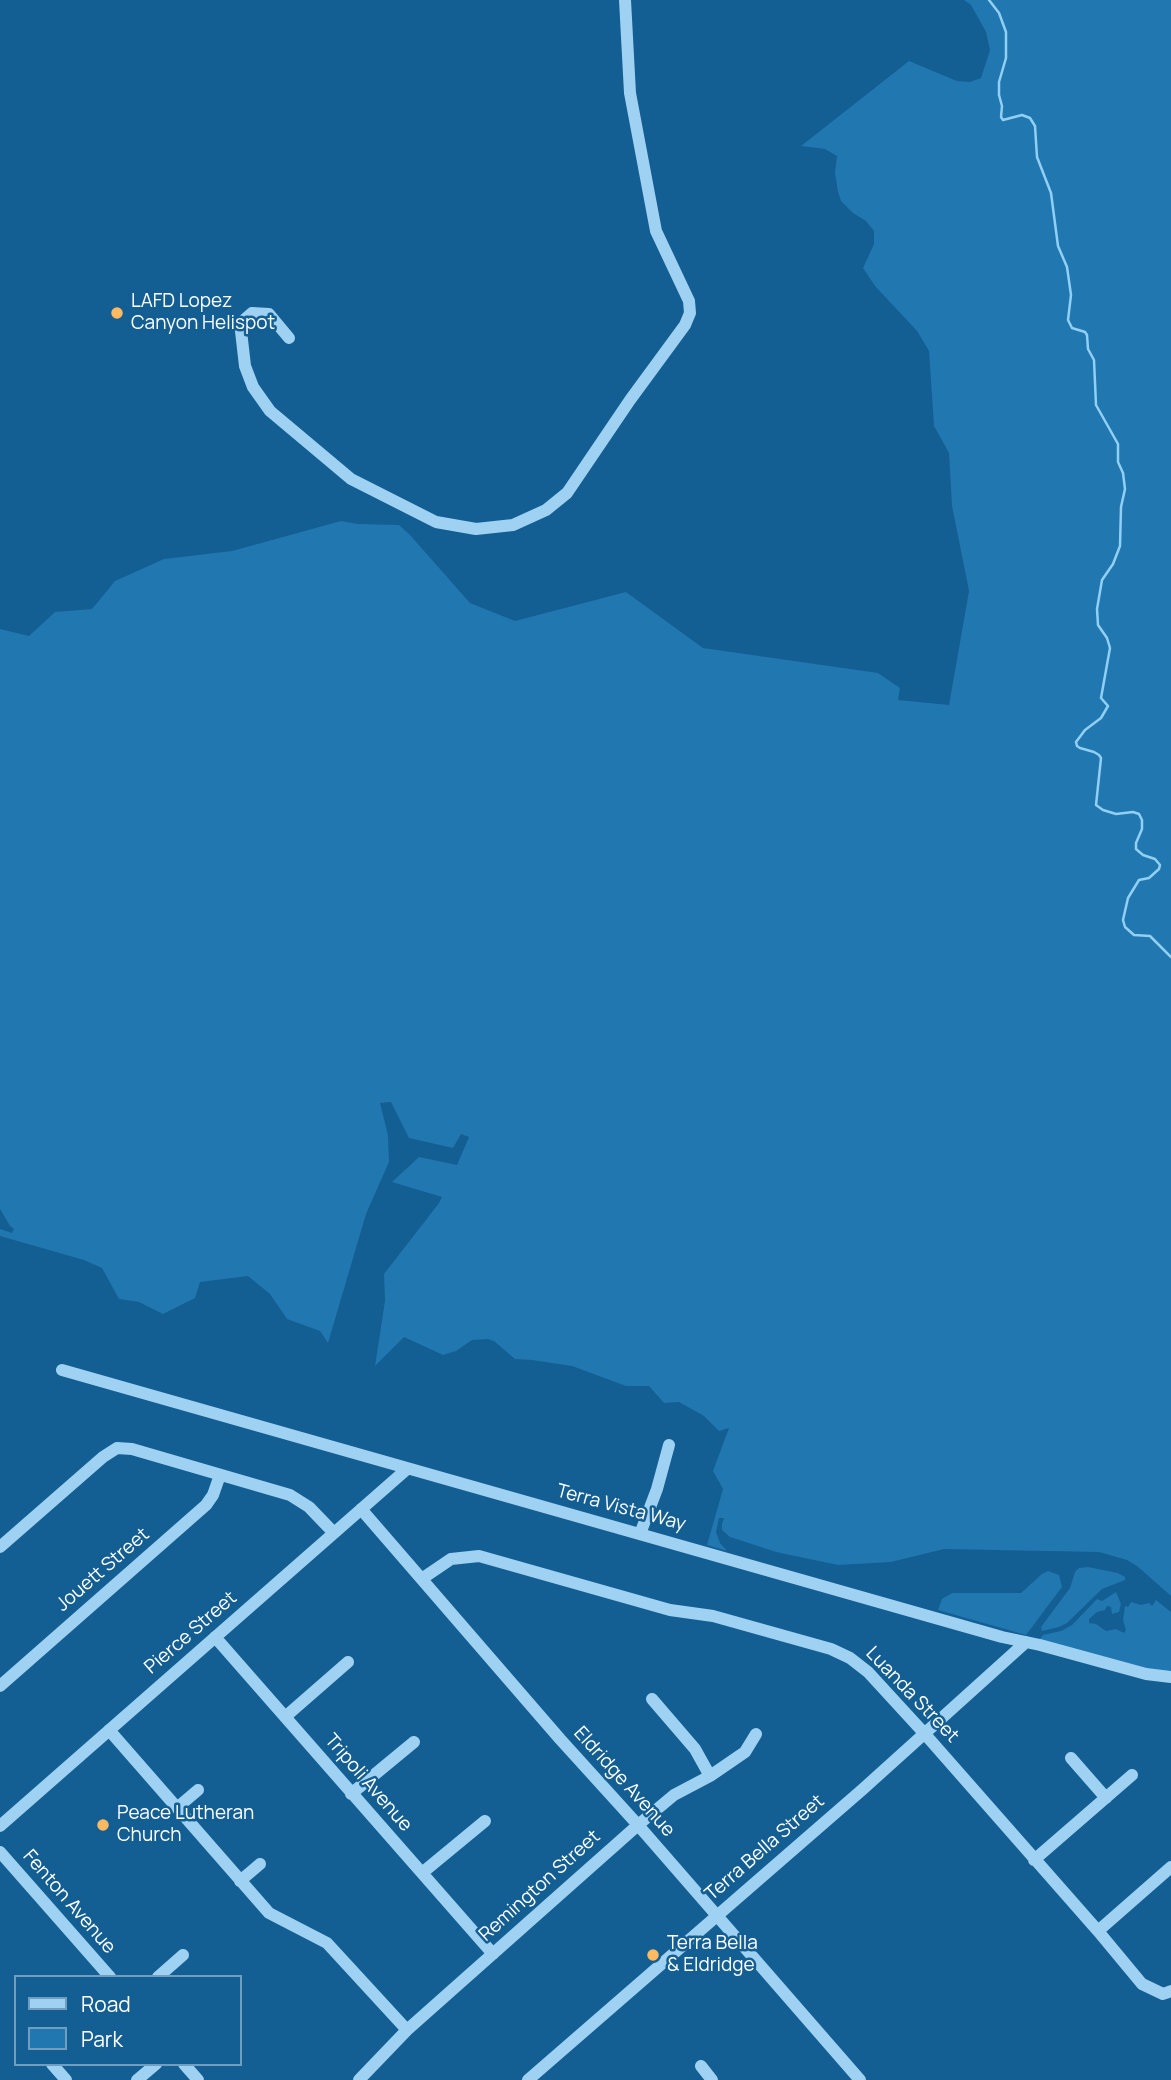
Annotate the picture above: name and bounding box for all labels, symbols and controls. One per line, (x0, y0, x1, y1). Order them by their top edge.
place label: LAFD Lopez Canyon Helispot (131, 291, 275, 335)
marker: LAFD Lopez Canyon Helispot (109, 305, 125, 321)
street label: Terra Vista Way (554, 1480, 688, 1536)
street label: Jouett Street (52, 1523, 154, 1617)
street label: Pierce Street (140, 1587, 242, 1679)
street label: Luanda Street (861, 1642, 963, 1748)
street label: Eldridge Avenue (569, 1722, 679, 1842)
street label: Tripoli Avenue (319, 1730, 417, 1836)
street label: Terra Bella Street (701, 1790, 829, 1906)
place label: Peace Lutheran Church (117, 1803, 254, 1847)
marker: Peace Lutheran Church (95, 1817, 111, 1833)
street label: Remington Street (475, 1826, 605, 1946)
street label: Fenton Avenue (18, 1845, 120, 1959)
place label: Terra Bella & Eldridge (667, 1933, 758, 1977)
marker: Terra Bella & Eldridge (645, 1947, 661, 1963)
legend (14, 1975, 242, 2066)
text: Road (81, 1990, 131, 2018)
text: Park (81, 2025, 123, 2053)

